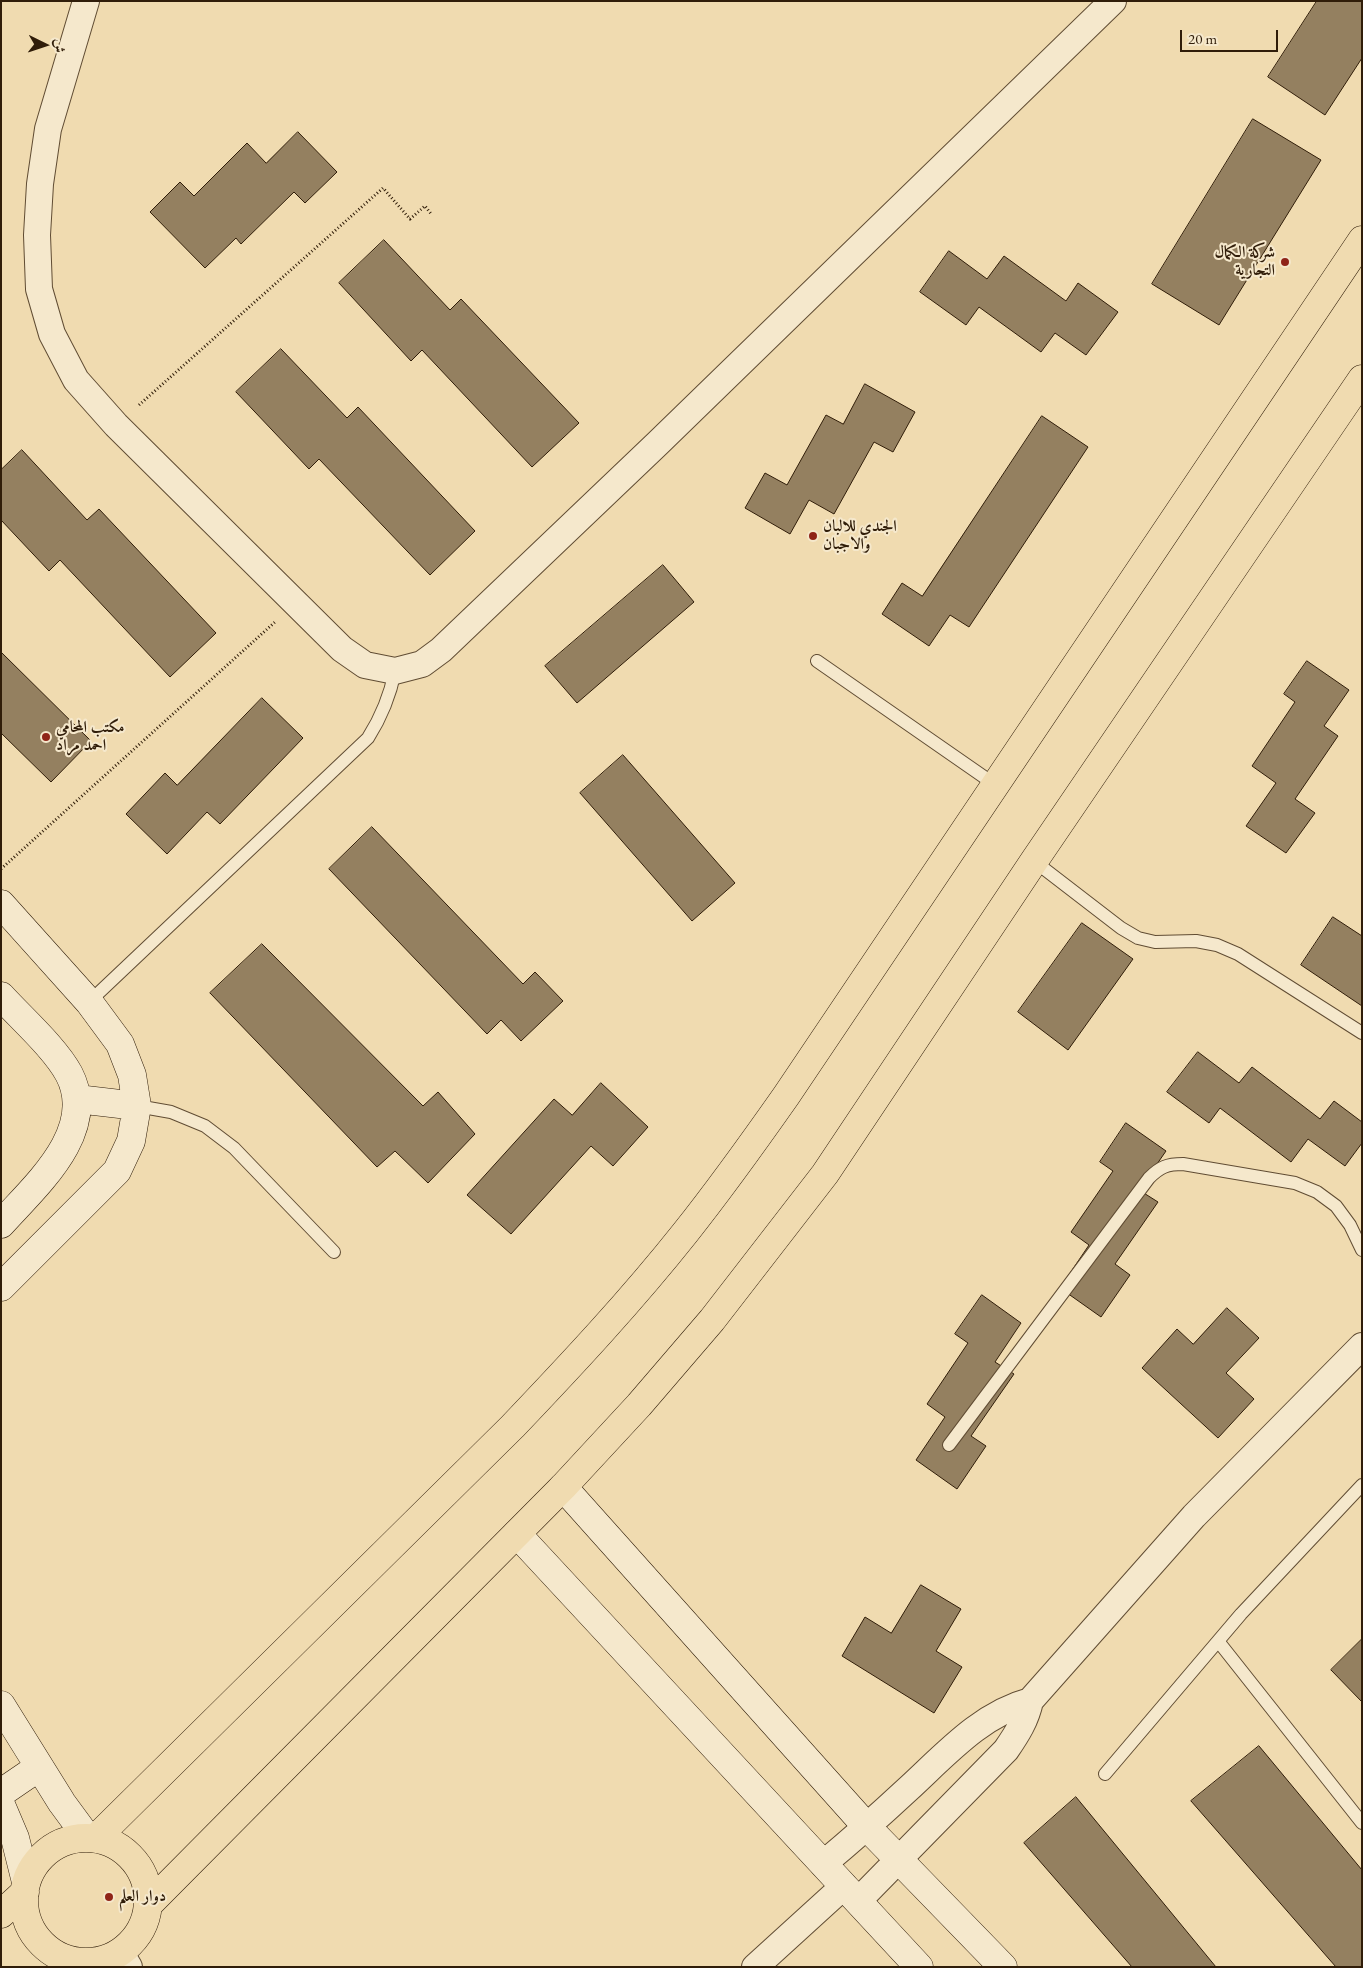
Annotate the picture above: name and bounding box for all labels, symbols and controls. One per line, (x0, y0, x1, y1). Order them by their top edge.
north arrow (20, 20, 70, 70)
scale bar (1183, 20, 1280, 52)
text: 20 m (1188, 29, 1217, 48)
text: ش (51, 38, 69, 54)
place label: شركة الكمال التجارية (1214, 243, 1275, 281)
marker: شركة الكمال التجارية (1279, 256, 1291, 268)
place label: الجندي للالبان والاجبان (823, 517, 897, 555)
marker: الجندي للالبان والاجبان (807, 530, 819, 542)
place label: مكتب المحامي احمد مراد (56, 718, 125, 756)
marker: مكتب المحامي احمد مراد (40, 731, 52, 743)
place label: دوار العلم (119, 1887, 166, 1907)
marker: دوار العلم (103, 1891, 115, 1903)

